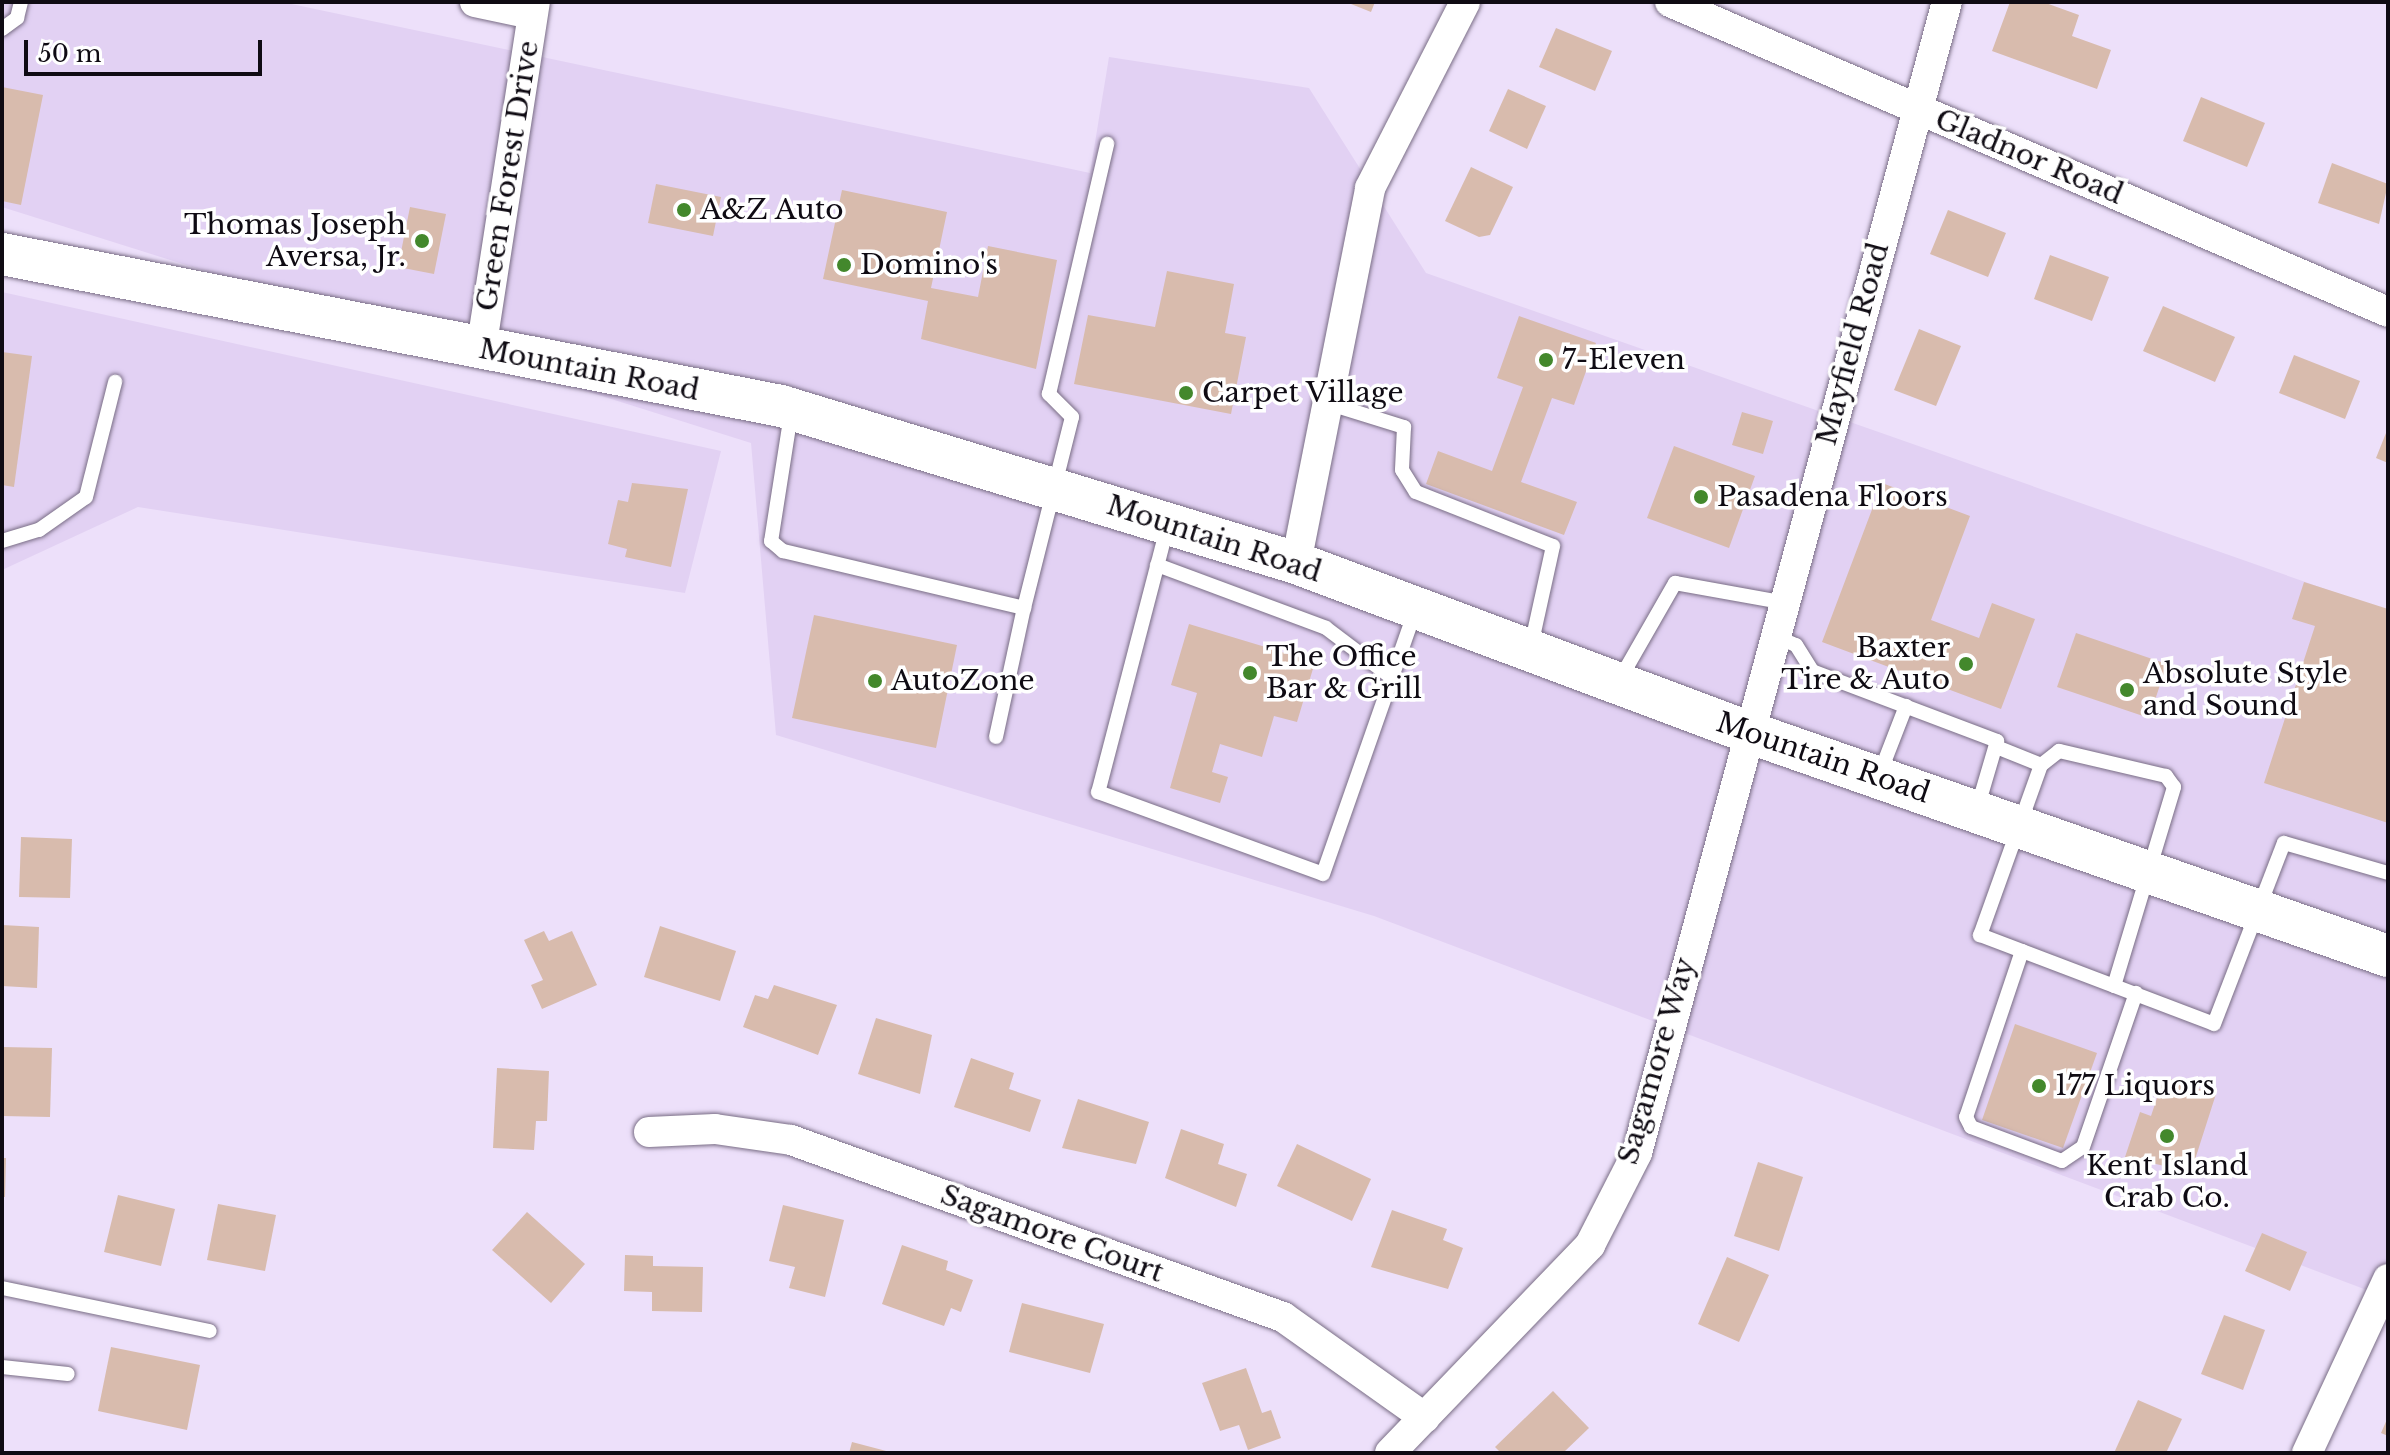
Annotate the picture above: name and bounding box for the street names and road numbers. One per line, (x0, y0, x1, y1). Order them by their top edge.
street label: Green Forest Drive (470, 38, 546, 314)
street label: Gladnor Road (1930, 102, 2128, 212)
street label: Mayfield Road (1810, 239, 1896, 449)
street label: Mountain Road (476, 332, 702, 408)
street label: Mountain Road (1102, 488, 1326, 590)
street label: Mountain Road (1712, 706, 1934, 810)
street label: Sagamore Way (1611, 953, 1703, 1169)
street label: Sagamore Court (936, 1178, 1168, 1290)

